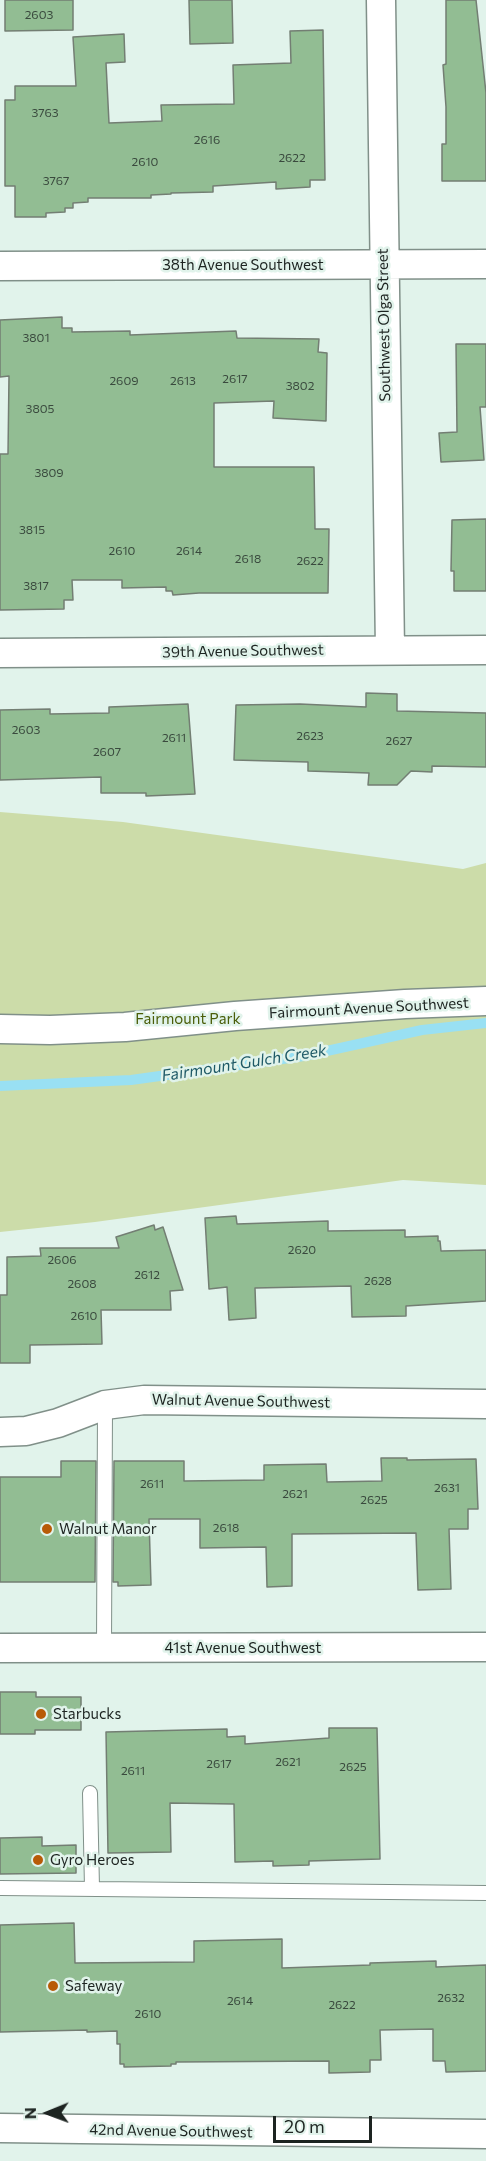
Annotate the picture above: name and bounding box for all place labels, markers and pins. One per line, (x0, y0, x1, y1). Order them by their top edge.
place label: Walnut Manor (59, 1520, 157, 1538)
marker: Walnut Manor (40, 1522, 54, 1536)
place label: Starbucks (53, 1705, 121, 1723)
marker: Starbucks (34, 1707, 48, 1721)
place label: Gyro Heroes (50, 1851, 135, 1869)
marker: Gyro Heroes (31, 1853, 45, 1867)
place label: Safeway (65, 1977, 122, 1995)
marker: Safeway (46, 1979, 60, 1993)

